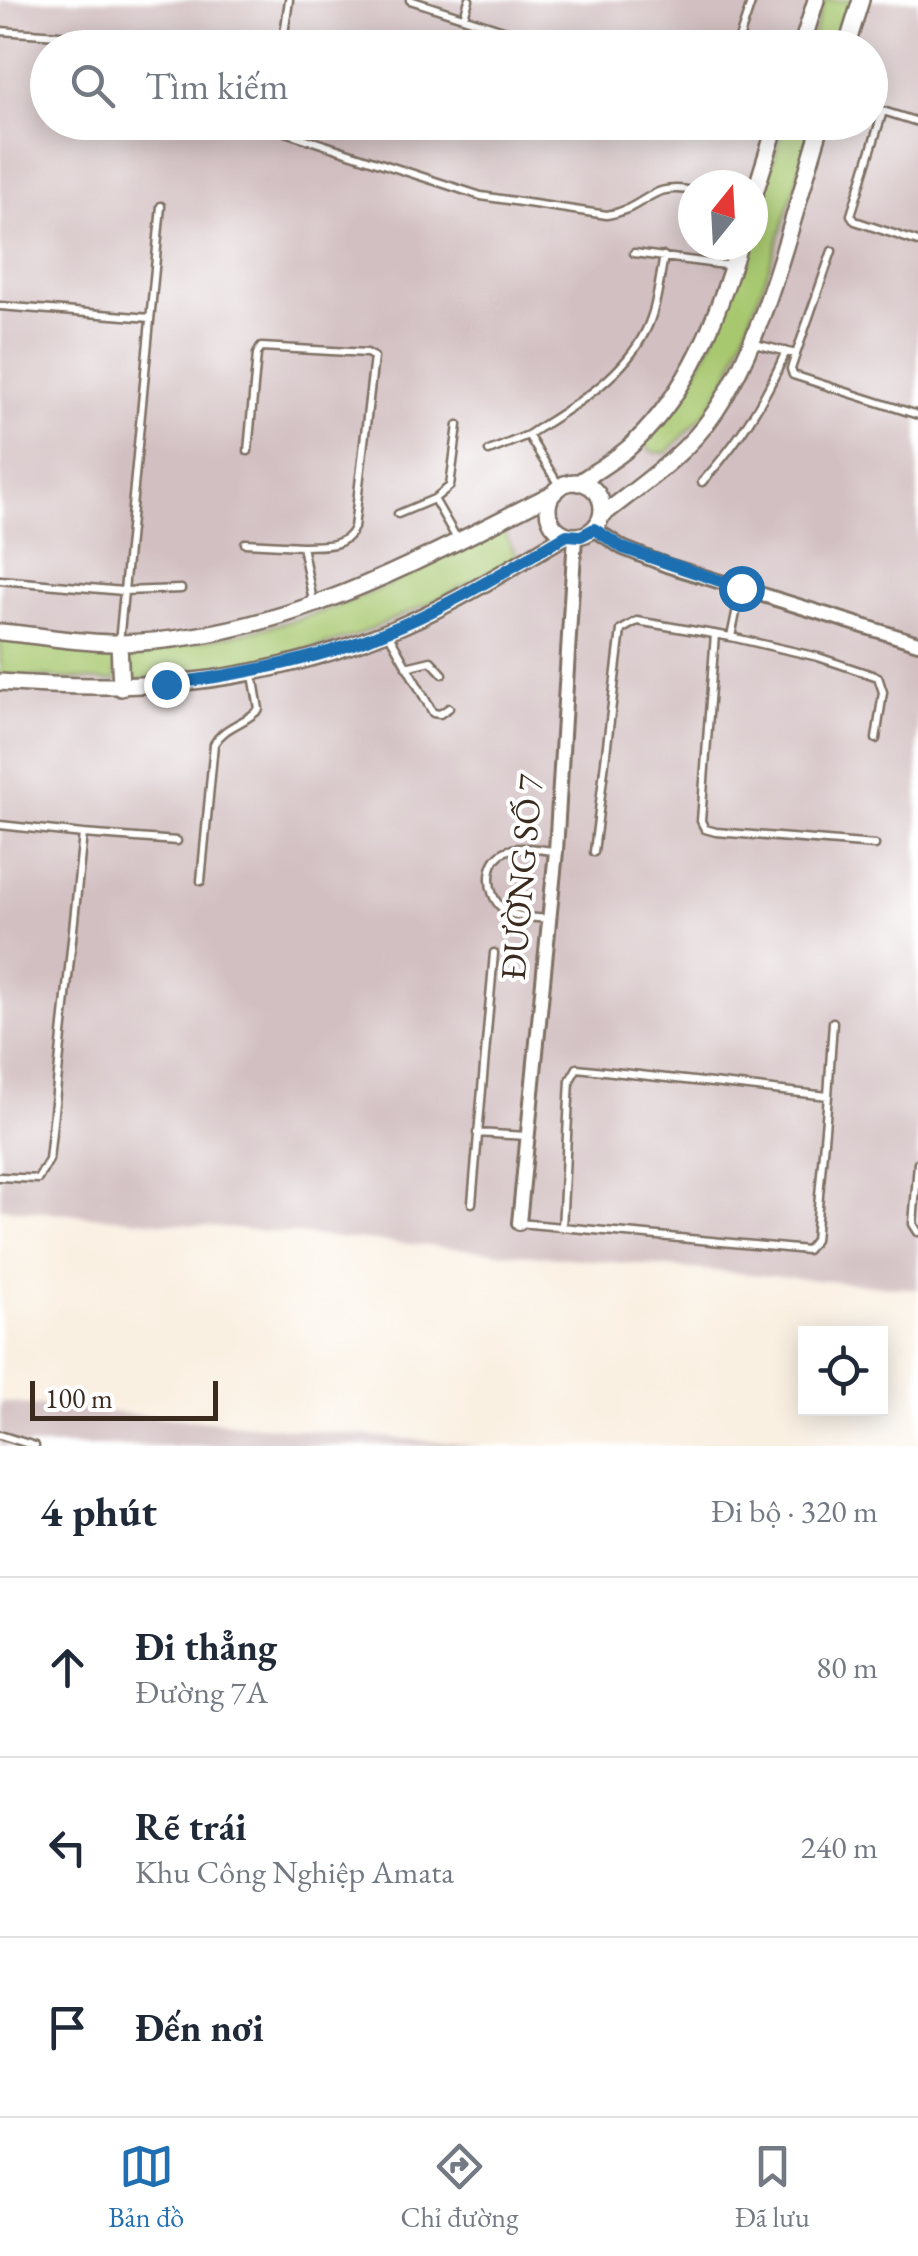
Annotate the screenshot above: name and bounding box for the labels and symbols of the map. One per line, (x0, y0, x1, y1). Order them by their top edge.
north arrow (678, 170, 768, 260)
route start (719, 566, 765, 612)
route end (144, 662, 190, 708)
street label: ĐƯỜNG SỐ 7 (490, 772, 552, 982)
scale bar (30, 1376, 218, 1420)

